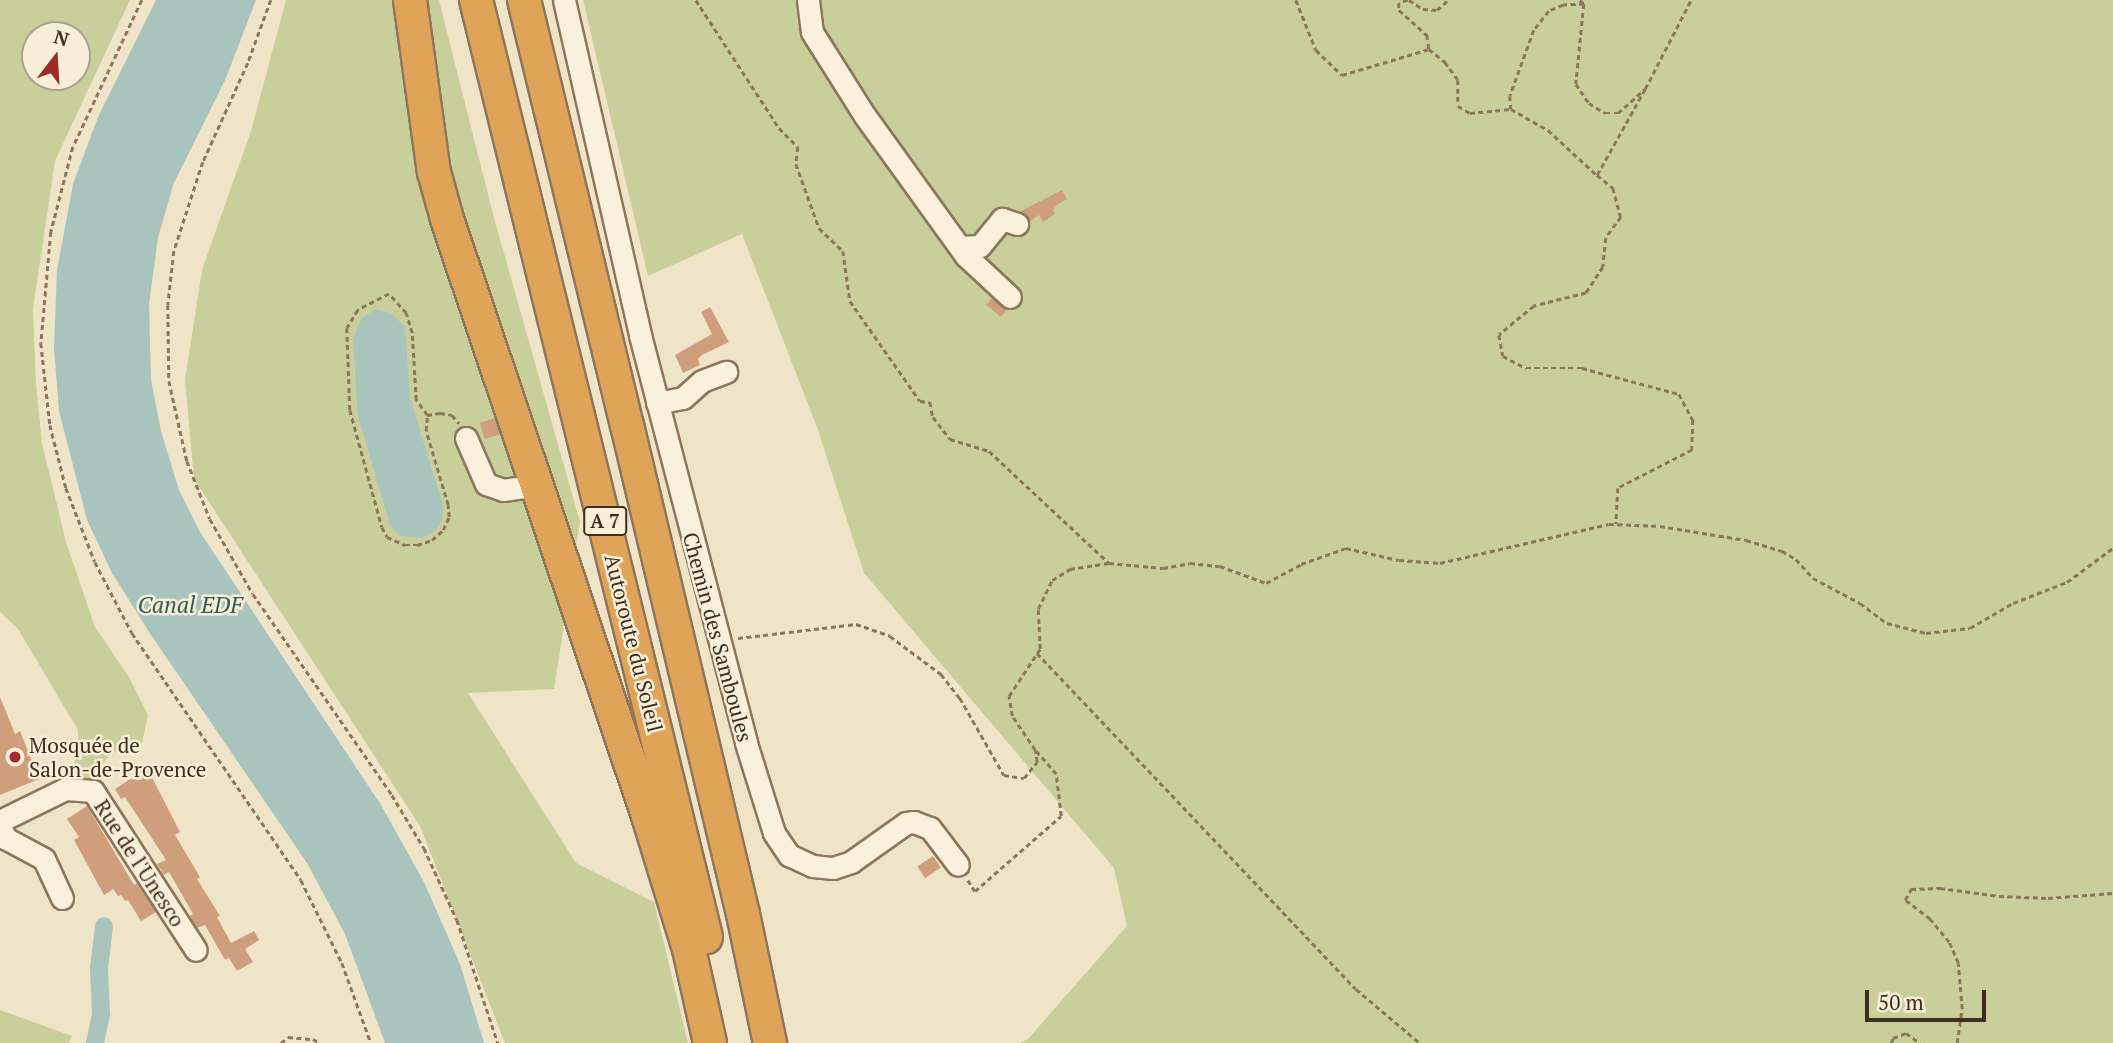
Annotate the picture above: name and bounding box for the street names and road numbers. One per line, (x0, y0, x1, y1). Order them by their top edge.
road number: A 7 (582, 506, 628, 536)
street label: Chemin des Samboules (678, 529, 758, 745)
street label: Autoroute du Soleil (600, 552, 668, 734)
street label: Rue de l'Unesco (89, 795, 191, 931)

